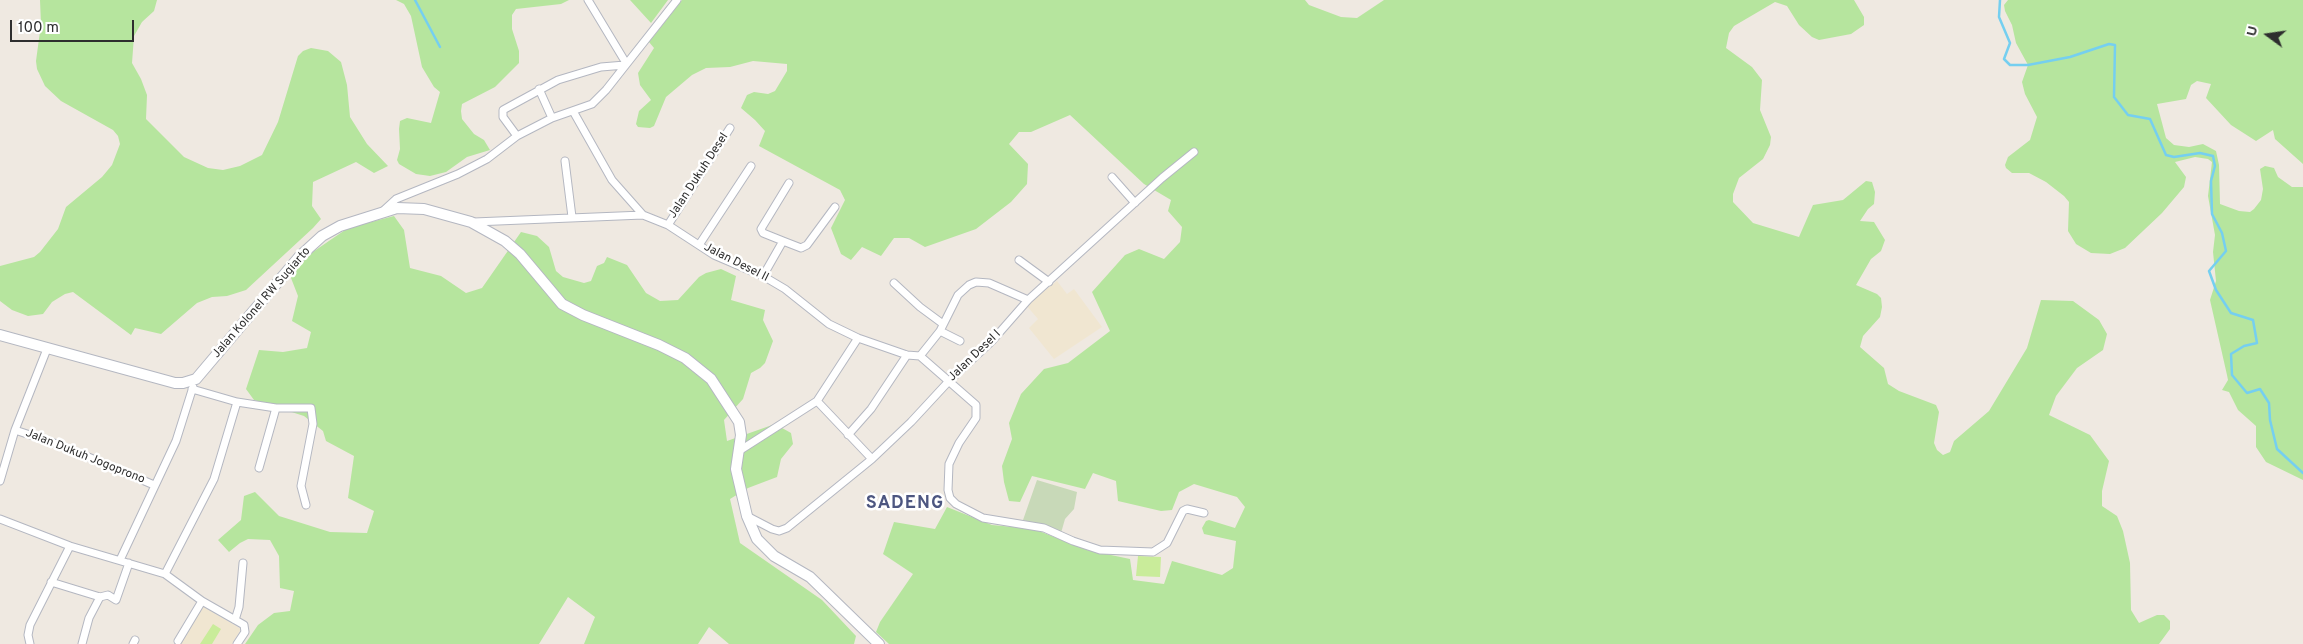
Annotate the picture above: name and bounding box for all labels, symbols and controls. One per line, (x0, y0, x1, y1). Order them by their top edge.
scale bar (12, 10, 136, 42)
north arrow (2243, 10, 2293, 60)
text: 100 m (18, 19, 59, 38)
text: U (2244, 24, 2262, 38)
street label: Jalan Dukuh Desel (666, 131, 732, 221)
street label: Jalan Desel II (701, 240, 771, 286)
street label: Jalan Kolonel RW Sugiarto (210, 245, 314, 361)
street label: Jalan Desel I (946, 327, 1004, 385)
street label: Jalan Dukuh Jogoprono (23, 426, 147, 488)
district label: SADENG (865, 493, 945, 515)

